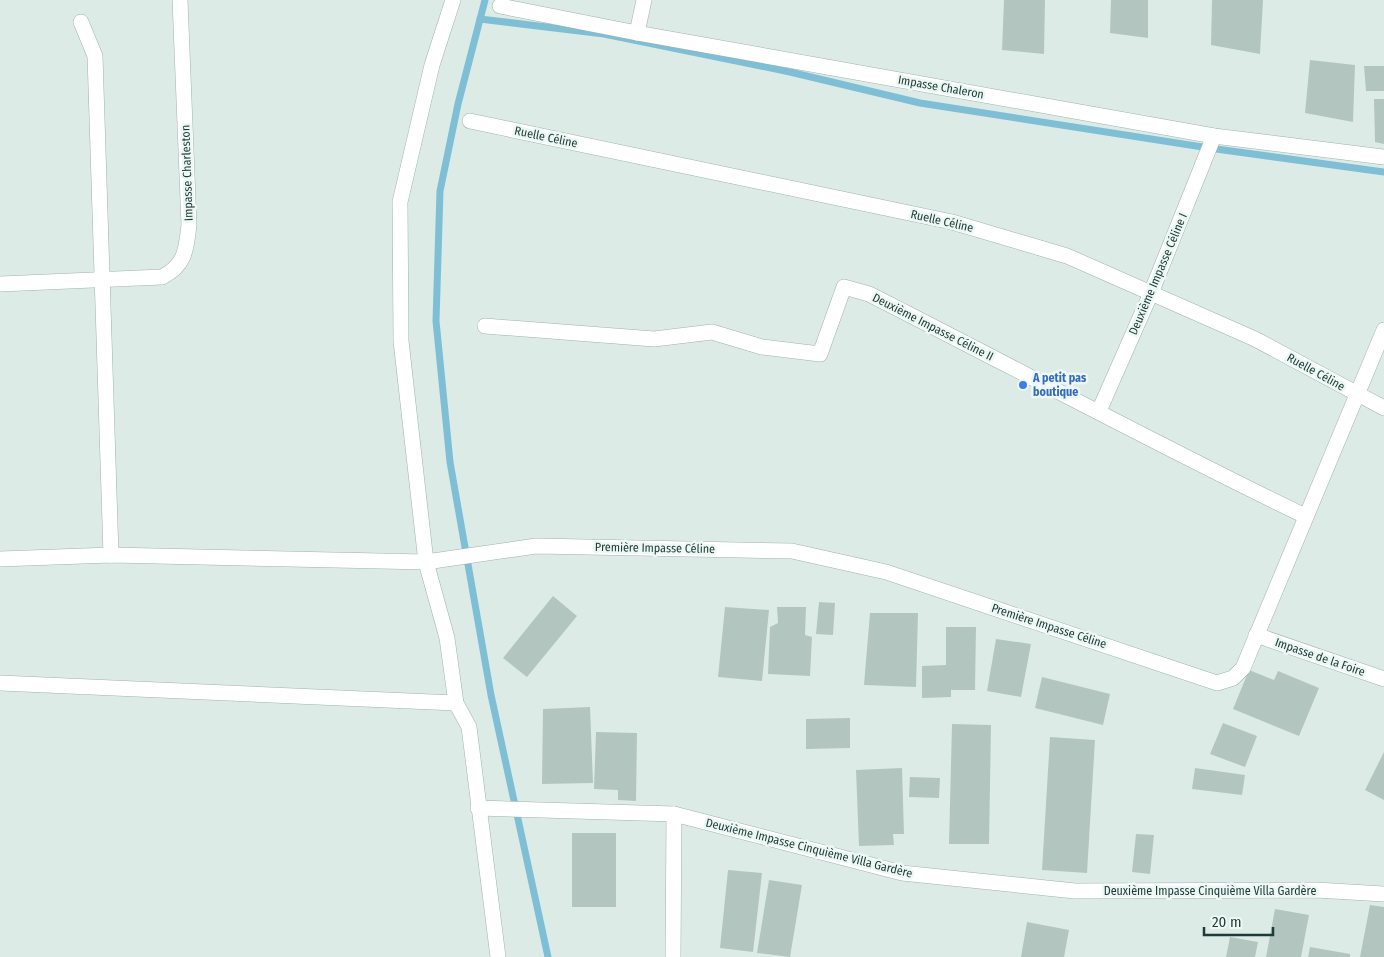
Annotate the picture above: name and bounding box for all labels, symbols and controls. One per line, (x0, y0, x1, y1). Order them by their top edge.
street label: Impasse Chaleron (897, 73, 985, 101)
street label: Ruelle Céline (513, 123, 579, 151)
street label: Impasse Charleston (178, 125, 196, 221)
street label: Ruelle Céline (909, 207, 975, 235)
street label: Deuxième Impasse Céline I (1126, 211, 1190, 337)
street label: Deuxième Impasse Céline II (870, 290, 996, 364)
street label: Ruelle Céline (1285, 350, 1347, 394)
place label: A petit pas boutique (1032, 371, 1087, 399)
marker: A petit pas boutique (1017, 379, 1029, 391)
street label: Première Impasse Céline (595, 540, 715, 556)
street label: Première Impasse Céline (990, 601, 1108, 651)
street label: Impasse de la Foire (1273, 635, 1367, 679)
street label: Deuxième Impasse Cinquième Villa Gardère (704, 815, 914, 881)
street label: Deuxième Impasse Cinquième Villa Gardère (1104, 884, 1316, 898)
scale bar (1204, 904, 1273, 936)
text: 20 m (1212, 913, 1242, 931)

